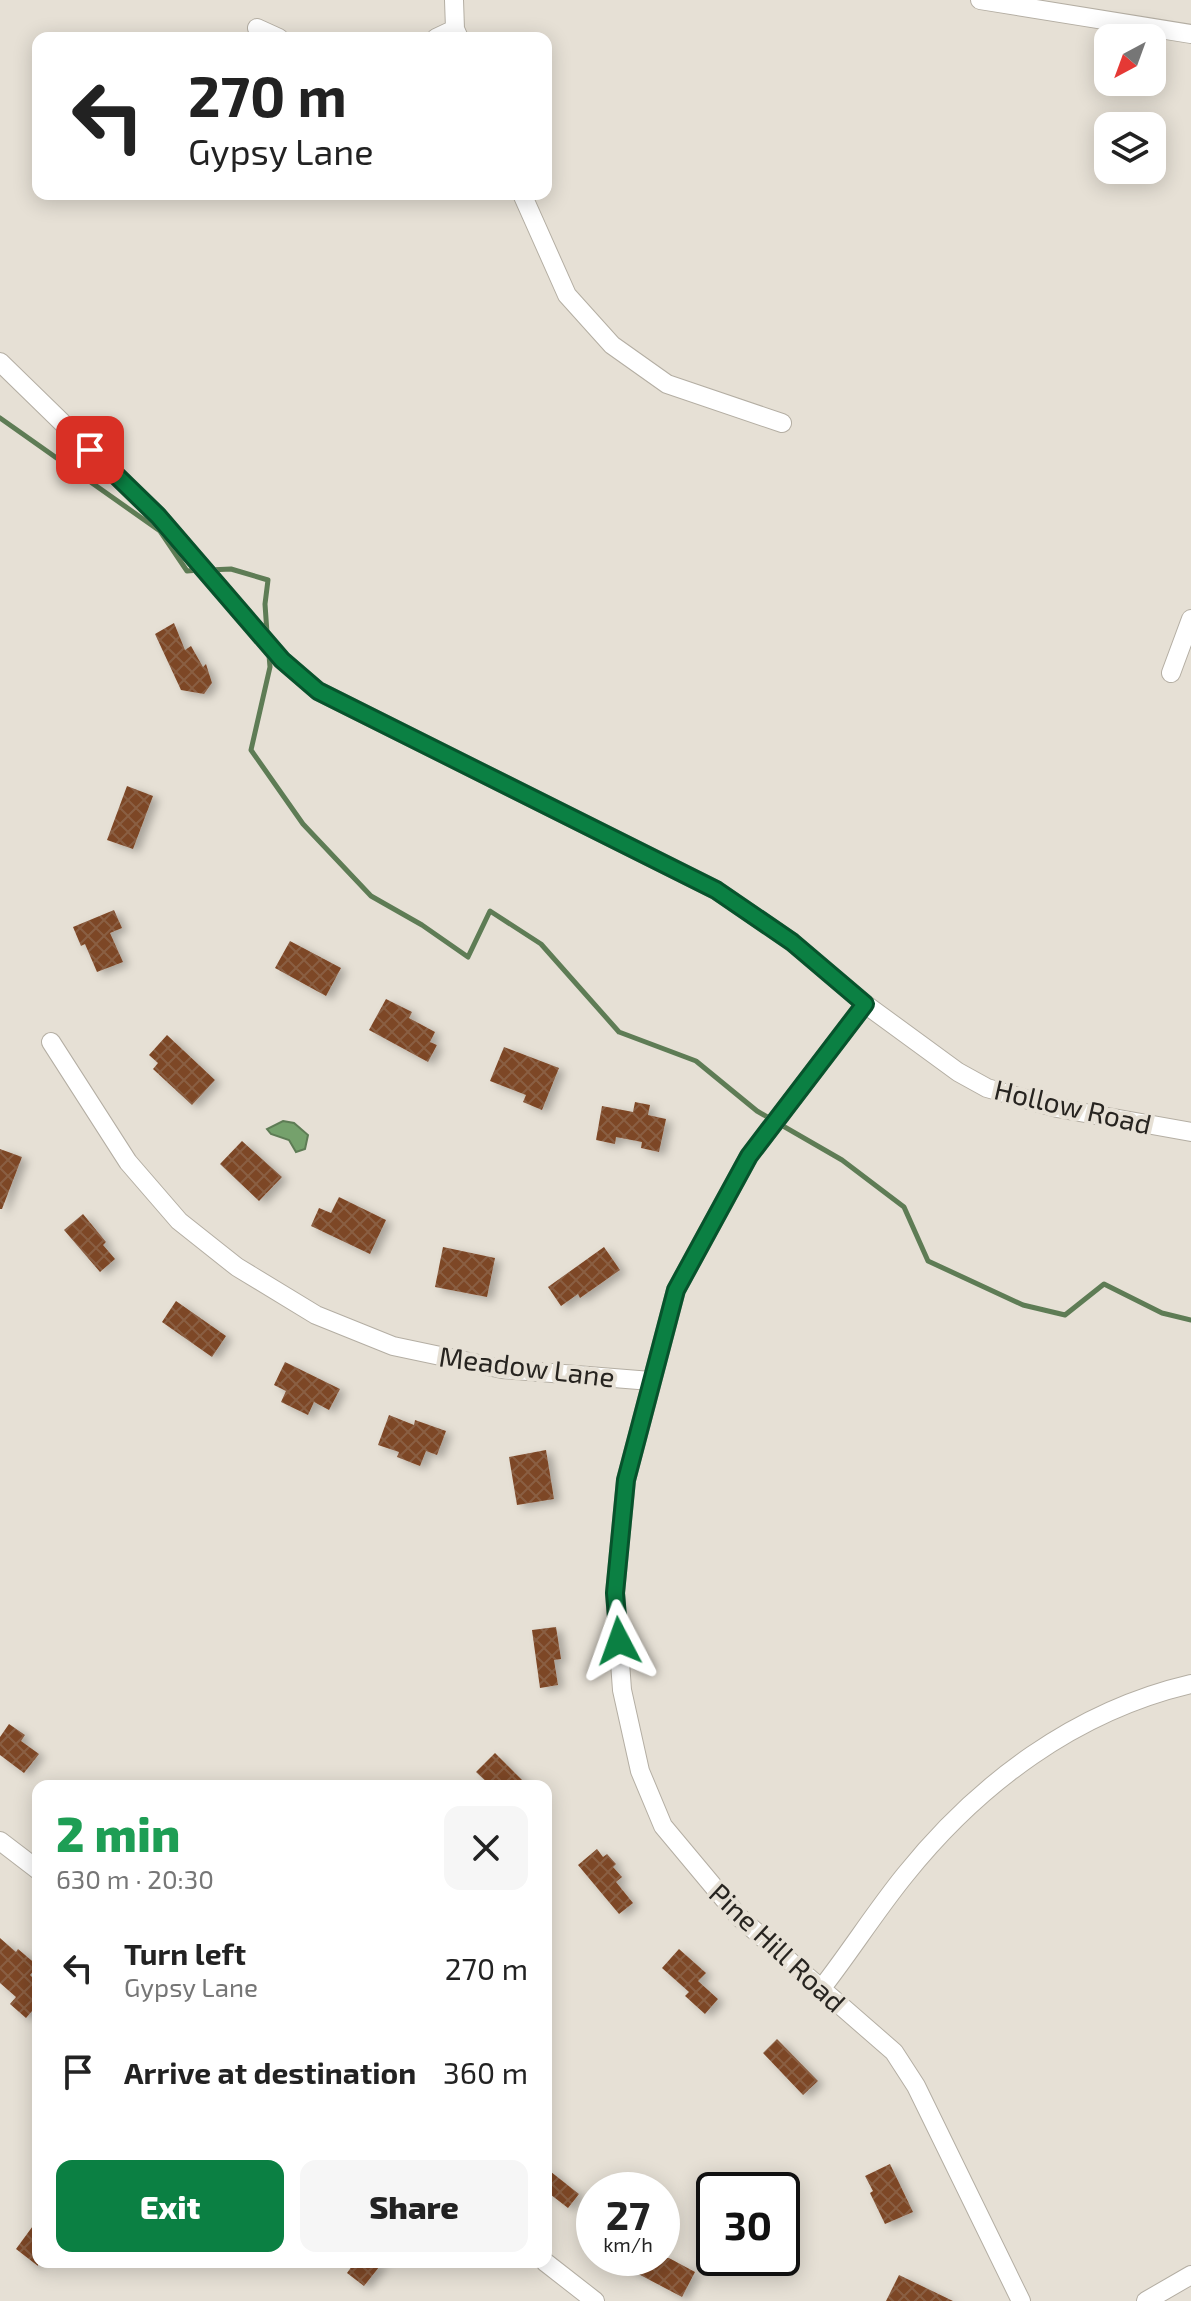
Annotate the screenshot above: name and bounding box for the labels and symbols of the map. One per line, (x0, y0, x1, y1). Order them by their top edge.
north arrow (1094, 24, 1166, 96)
pin (56, 416, 124, 484)
street label: Hollow Road (991, 1071, 1155, 1141)
street label: Meadow Lane (437, 1338, 617, 1394)
position arrow (577, 1599, 661, 1683)
street label: Pine Hill Road (703, 1875, 853, 2019)
speed limit sign: 30 (696, 2172, 800, 2276)

